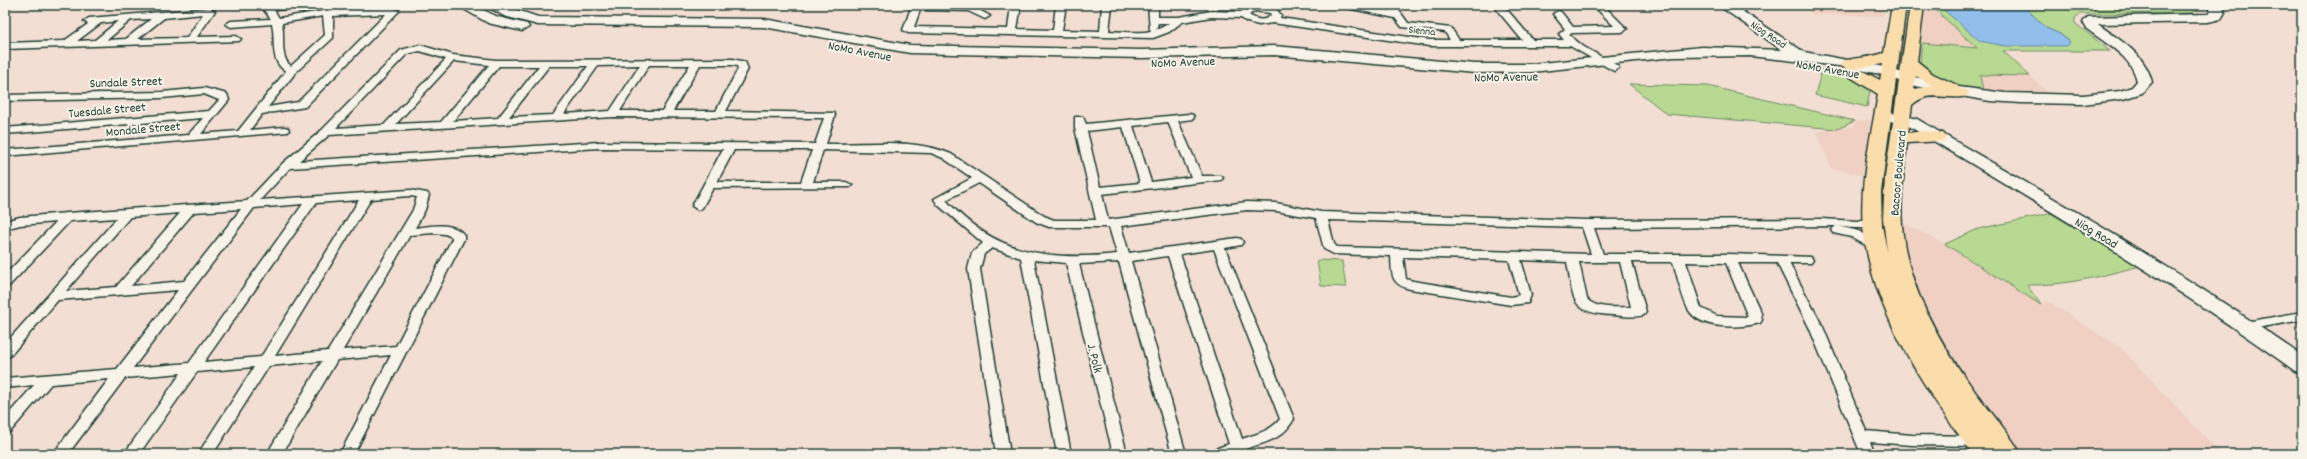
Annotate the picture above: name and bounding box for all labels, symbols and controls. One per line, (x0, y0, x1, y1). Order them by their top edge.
street label: Niog Road (1747, 18, 1789, 54)
street label: Sienna (1408, 23, 1437, 41)
street label: NoMo Avenue (826, 37, 893, 68)
street label: NoMo Avenue (1151, 53, 1216, 74)
street label: NoMo Avenue (1794, 56, 1861, 85)
street label: NoMo Avenue (1474, 68, 1539, 89)
street label: Sundale Street (89, 73, 163, 94)
street label: Tuesdale Street (68, 99, 147, 124)
street label: Mondale Street (105, 118, 182, 143)
street label: Bacoor Boulevard (1886, 130, 1913, 217)
street label: Niog Road (2070, 214, 2121, 255)
street label: J. Polk (1081, 342, 1106, 375)

